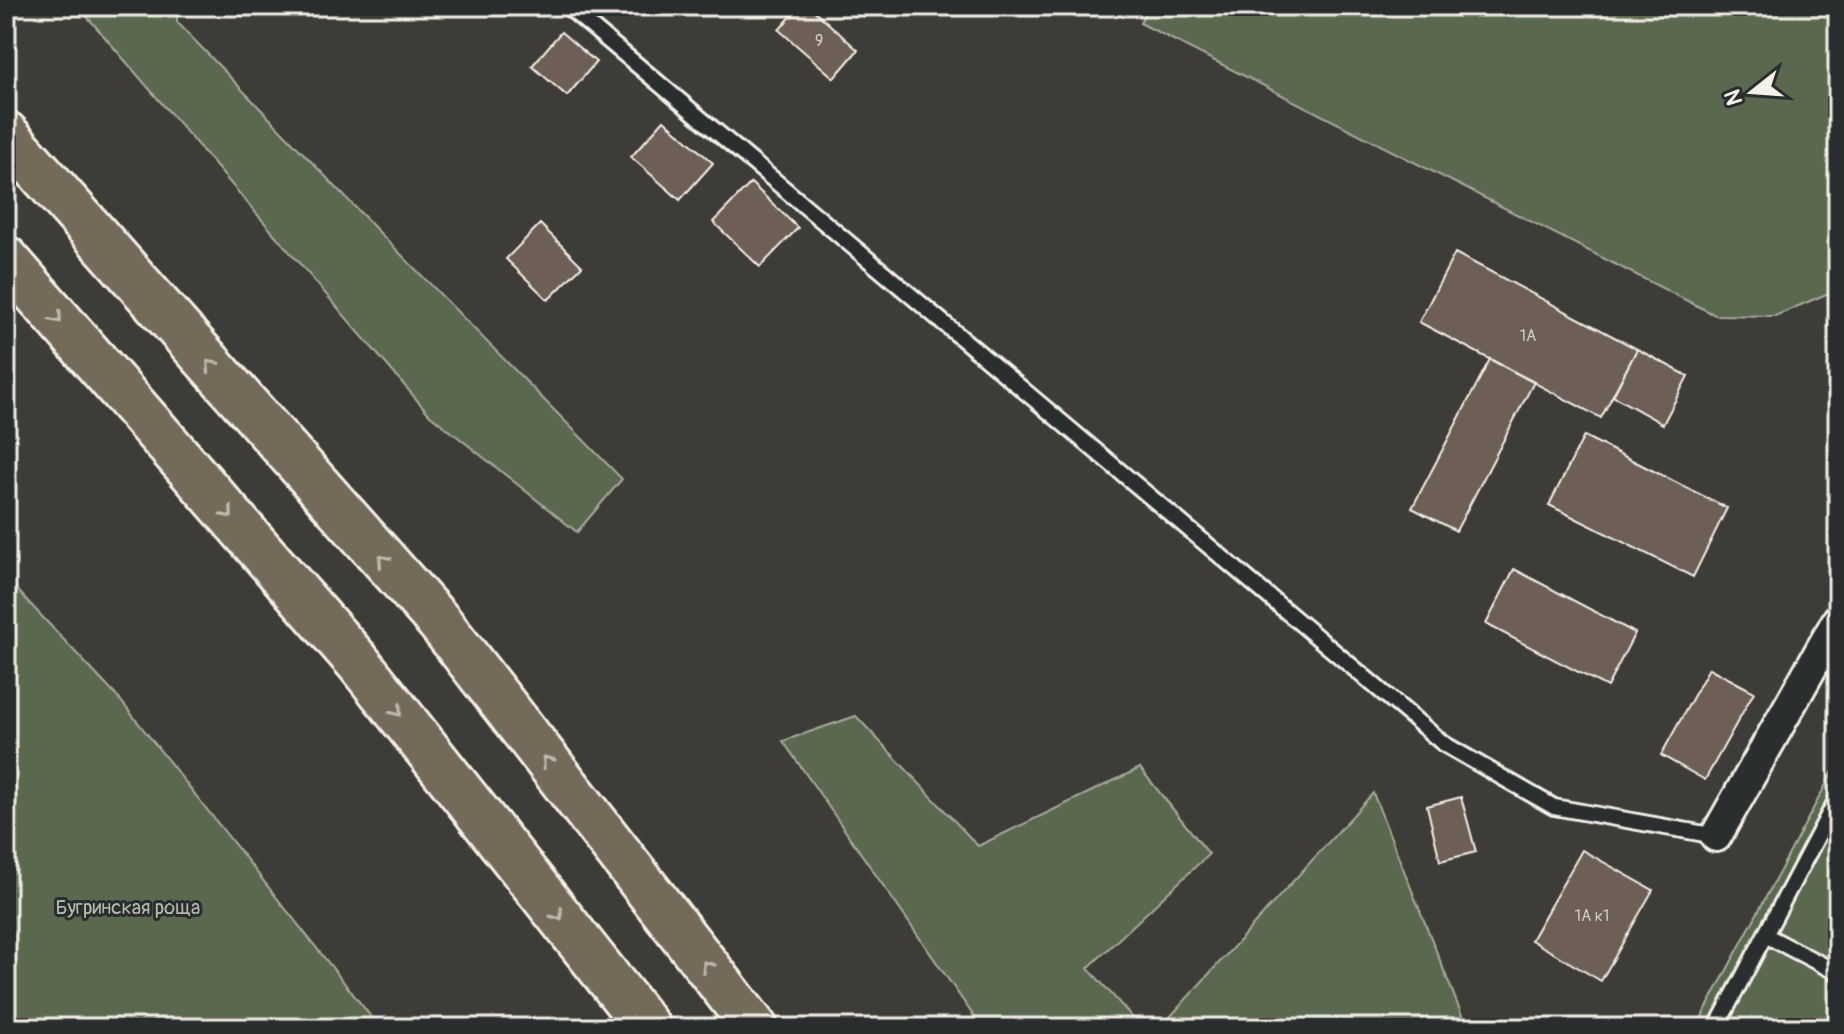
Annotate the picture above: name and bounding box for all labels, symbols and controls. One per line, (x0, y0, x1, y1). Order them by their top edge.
house number: 9 (815, 31, 823, 51)
north arrow (1712, 52, 1792, 132)
text: N (1718, 86, 1749, 109)
one-way arrow (47, 308, 62, 323)
house number: 1А (1520, 326, 1536, 346)
one-way arrow (206, 360, 220, 375)
one-way arrow (218, 504, 233, 519)
one-way arrow (379, 554, 393, 569)
one-way arrow (387, 702, 402, 716)
one-way arrow (543, 755, 557, 770)
park label: Бугринская роща (56, 895, 200, 920)
one-way arrow (549, 906, 563, 921)
house number: 1А к1 (1575, 906, 1609, 926)
one-way arrow (703, 961, 717, 975)

